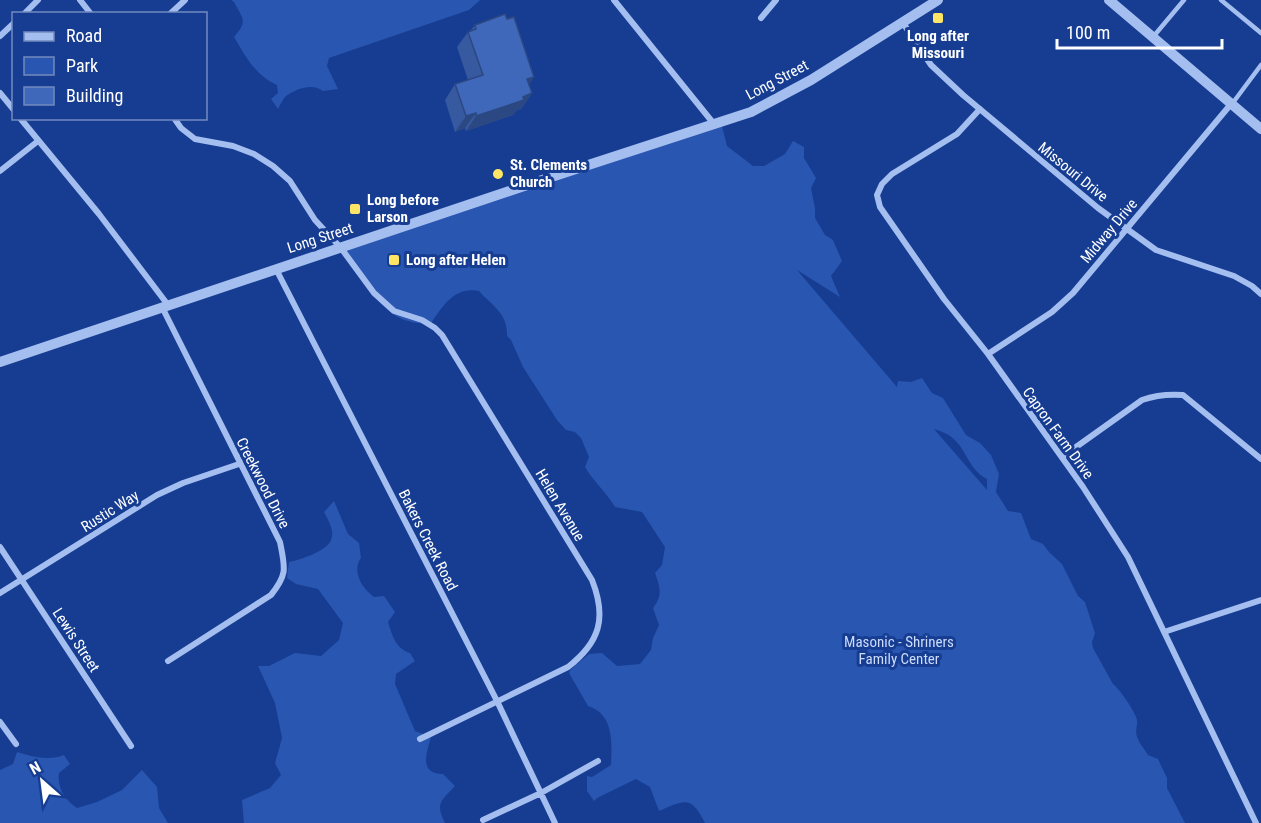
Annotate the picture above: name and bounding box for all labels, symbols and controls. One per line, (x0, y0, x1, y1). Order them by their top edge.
marker: Long after Missouri (931, 11, 945, 25)
legend (12, 12, 207, 120)
scale bar (1057, 12, 1222, 50)
text: 100 m (1066, 22, 1110, 43)
text: Road (66, 25, 102, 46)
place label: Long after Missouri (907, 27, 969, 62)
text: Park (66, 55, 98, 76)
street label: Long Street (743, 56, 811, 104)
text: Building (66, 85, 123, 106)
street label: Missouri Drive (1034, 138, 1112, 206)
place label: St. Clements Church (510, 156, 587, 191)
marker: St. Clements Church (491, 167, 505, 181)
place label: Long before Larson (367, 191, 439, 226)
street label: Midway Drive (1077, 195, 1141, 267)
marker: Long before Larson (348, 202, 362, 216)
street label: Long Street (285, 219, 355, 257)
place label: Long after Helen (406, 251, 506, 269)
marker: Long after Helen (387, 253, 401, 267)
street label: Capron Farm Drive (1019, 384, 1097, 482)
street label: Creekwood Drive (232, 435, 294, 531)
street label: Helen Avenue (532, 466, 588, 544)
street label: Rustic Way (78, 486, 142, 536)
street label: Bakers Creek Road (395, 486, 461, 594)
street label: Lewis Street (49, 605, 103, 675)
park label: Masonic - Shriners Family Center (844, 633, 954, 668)
north arrow (12, 751, 72, 811)
text: N (26, 758, 44, 779)

